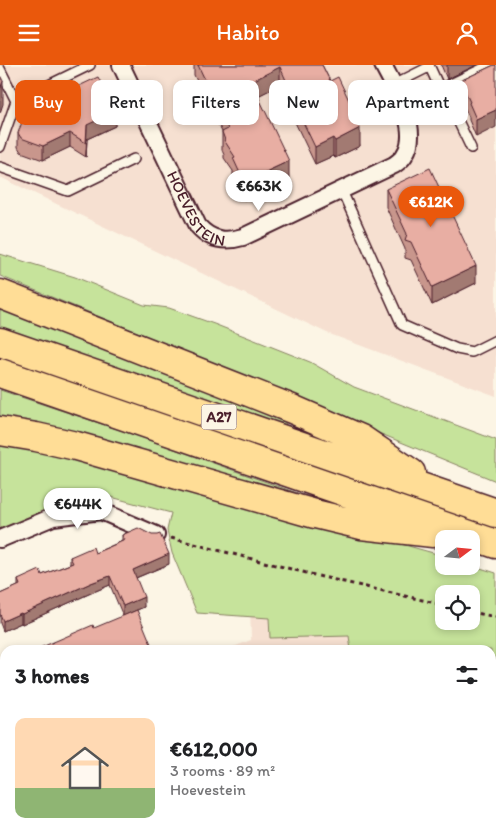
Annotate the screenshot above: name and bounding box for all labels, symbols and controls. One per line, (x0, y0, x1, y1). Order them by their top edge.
icon: menu (15, 19, 43, 47)
text: Habito (216, 19, 280, 46)
icon: person (453, 19, 481, 47)
chip: Buy (15, 80, 81, 125)
chip: Rent (91, 80, 163, 125)
chip: Filters (173, 80, 259, 125)
chip: New (269, 80, 338, 125)
chip: Apartment (348, 80, 468, 125)
street label: HOEVESTEIN (163, 168, 227, 250)
pin: €663K (224, 169, 294, 212)
text: €663K (236, 176, 282, 195)
pin: €612K (396, 185, 466, 228)
text: €612K (409, 192, 453, 211)
road number: A27 (202, 405, 236, 429)
pin: €644K (43, 487, 113, 530)
text: €644K (54, 494, 102, 513)
north arrow (435, 530, 480, 575)
map controls (435, 530, 480, 630)
button: locate (435, 585, 480, 630)
icon: filters (453, 661, 481, 689)
text: 3 homes (15, 663, 90, 688)
text: €612,000 (170, 736, 258, 761)
icon: home (55, 738, 115, 798)
text: 3 rooms · 89 m² (170, 761, 275, 780)
text: Hoevestein (170, 780, 246, 799)

